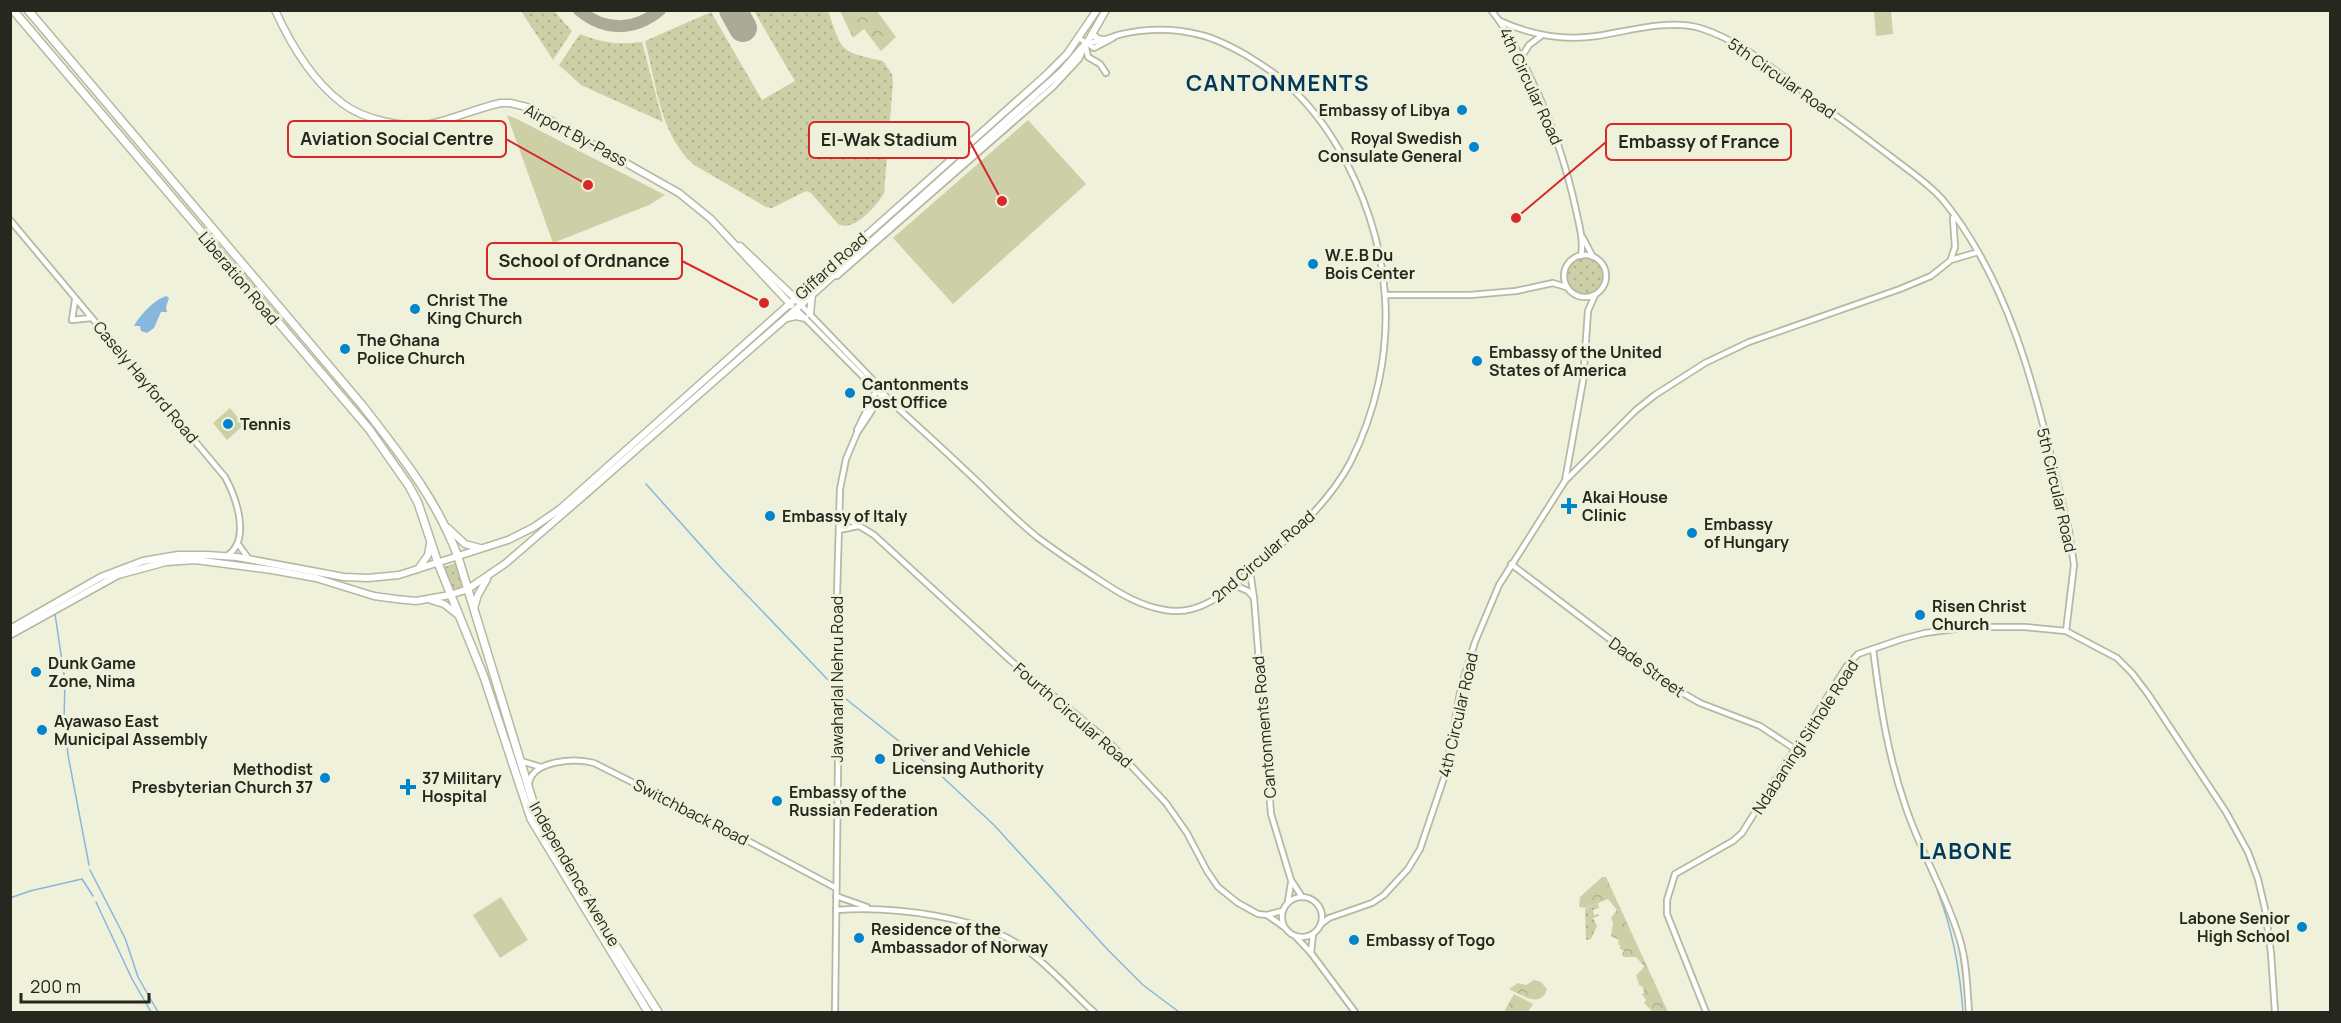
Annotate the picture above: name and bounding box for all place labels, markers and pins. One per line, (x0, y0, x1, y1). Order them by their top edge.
place label: Embassy of Libya (1319, 99, 1450, 121)
marker: Embassy of Libya (1455, 103, 1469, 117)
callout: Aviation Social Centre (288, 121, 506, 157)
callout: El-Wak Stadium (809, 122, 969, 158)
callout: Embassy of France (1606, 124, 1791, 160)
place label: Royal Swedish Consulate General (1318, 127, 1462, 167)
marker: Royal Swedish Consulate General (1467, 140, 1481, 154)
callout: School of Ordnance (487, 243, 682, 279)
place label: W.E.B Du Bois Center (1325, 244, 1415, 284)
marker: W.E.B Du Bois Center (1306, 257, 1320, 271)
place label: Christ The King Church (427, 289, 522, 329)
marker: Christ The King Church (408, 302, 422, 316)
place label: The Ghana Police Church (357, 329, 465, 369)
place label: Embassy of the United States of America (1489, 341, 1662, 381)
marker: The Ghana Police Church (338, 342, 352, 356)
marker: Embassy of the United States of America (1470, 354, 1484, 368)
place label: Cantonments Post Office (862, 373, 969, 413)
marker: Cantonments Post Office (843, 386, 857, 400)
place label: Tennis (240, 413, 291, 435)
marker: Tennis (221, 417, 235, 431)
place label: Akai House Clinic (1582, 486, 1668, 526)
marker: Akai House Clinic (1560, 497, 1578, 515)
place label: Embassy of Italy (782, 505, 907, 527)
marker: Embassy of Italy (763, 509, 777, 523)
place label: Embassy of Hungary (1704, 513, 1789, 553)
marker: Embassy of Hungary (1685, 526, 1699, 540)
place label: Risen Christ Church (1932, 595, 2027, 635)
marker: Risen Christ Church (1913, 608, 1927, 622)
place label: Dunk Game Zone, Nima (48, 652, 136, 692)
marker: Dunk Game Zone, Nima (29, 665, 43, 679)
place label: Ayawaso East Municipal Assembly (54, 710, 208, 750)
marker: Ayawaso East Municipal Assembly (35, 723, 49, 737)
place label: Driver and Vehicle Licensing Authority (892, 739, 1044, 779)
marker: Driver and Vehicle Licensing Authority (873, 752, 887, 766)
place label: Methodist Presbyterian Church 37 (132, 758, 313, 798)
place label: 37 Military Hospital (422, 767, 501, 807)
marker: Methodist Presbyterian Church 37 (318, 771, 332, 785)
marker: 37 Military Hospital (399, 778, 417, 796)
place label: Embassy of the Russian Federation (789, 781, 938, 821)
marker: Embassy of the Russian Federation (770, 794, 784, 808)
place label: Labone Senior High School (2179, 907, 2290, 947)
place label: Residence of the Ambassador of Norway (871, 918, 1048, 958)
marker: Labone Senior High School (2295, 920, 2309, 934)
place label: Embassy of Togo (1366, 929, 1495, 951)
marker: Residence of the Ambassador of Norway (852, 931, 866, 945)
marker: Embassy of Togo (1347, 933, 1361, 947)

